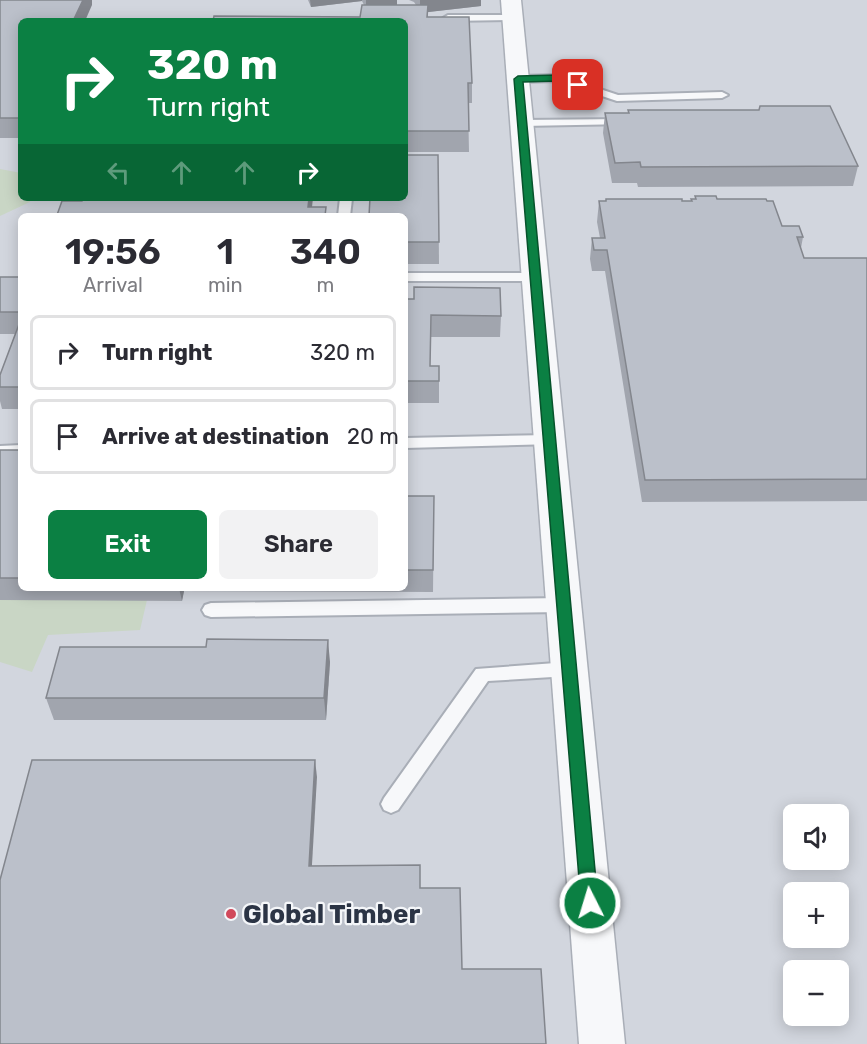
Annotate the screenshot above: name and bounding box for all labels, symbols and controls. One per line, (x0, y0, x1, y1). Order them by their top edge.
text: 320 m (147, 40, 278, 90)
icon: right (48, 42, 126, 120)
pin (552, 59, 603, 110)
icon: arrive (561, 68, 594, 101)
text: Turn right (147, 91, 270, 123)
icon: left (102, 156, 135, 189)
icon: ahead (165, 156, 198, 189)
icon: ahead (228, 156, 261, 189)
icon: right (291, 156, 324, 189)
text: 19:56 (65, 230, 161, 273)
text: 1 (217, 230, 234, 273)
text: 340 (290, 230, 361, 273)
text: Arrival (83, 273, 143, 297)
text: min (208, 273, 243, 297)
text: m (316, 273, 334, 297)
icon: right (51, 336, 84, 369)
text: Turn right (102, 339, 212, 366)
text: 320 m (310, 339, 375, 366)
icon: arrive (51, 420, 84, 453)
text: Arrive at destination (102, 423, 329, 450)
text: 20 m (347, 423, 399, 450)
button: Exit (48, 510, 207, 579)
button: Share (219, 510, 378, 579)
map controls (783, 804, 849, 1026)
button: sound (783, 804, 849, 870)
position arrow (558, 871, 622, 935)
button: + (783, 882, 849, 948)
place label: Global Timber (243, 899, 420, 930)
marker: Global Timber (224, 907, 238, 921)
button: − (783, 960, 849, 1026)

